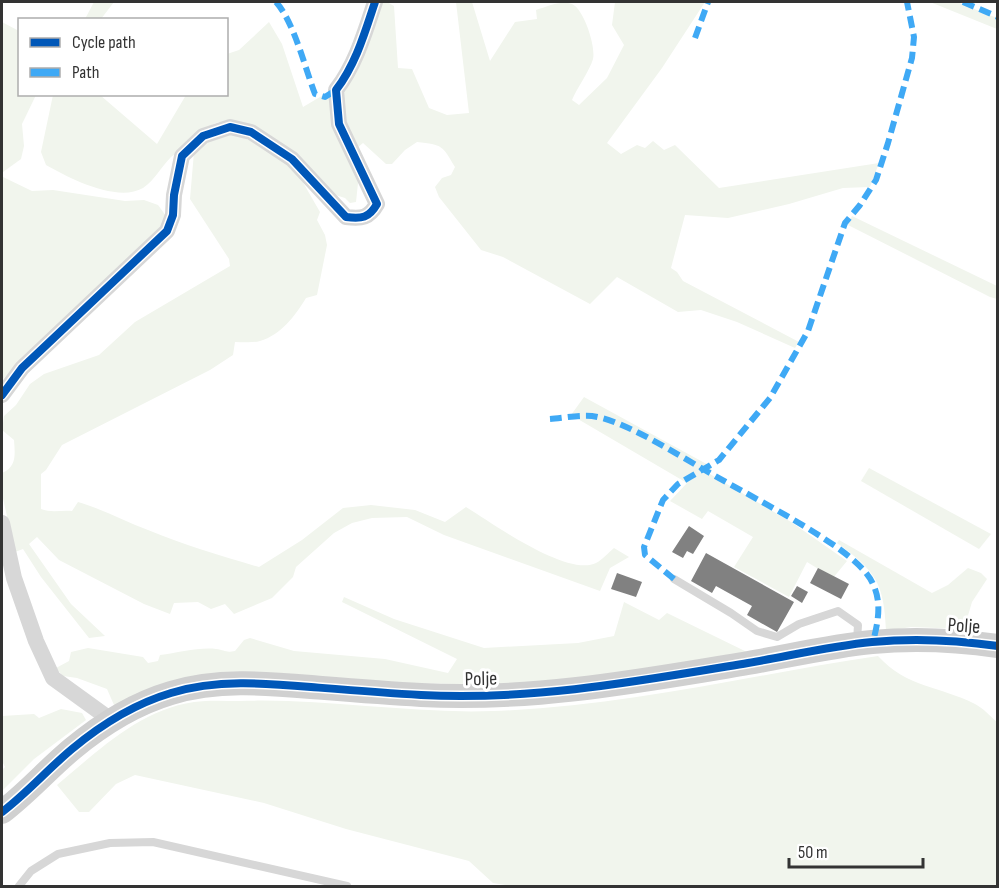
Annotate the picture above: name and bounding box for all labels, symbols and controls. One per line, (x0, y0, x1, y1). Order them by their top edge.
legend (18, 18, 228, 96)
text: Cycle path (72, 32, 136, 53)
text: Path (72, 62, 100, 83)
street label: Polje (947, 613, 981, 639)
street label: Polje (465, 667, 497, 691)
scale bar (789, 831, 922, 869)
text: 50 m (798, 842, 828, 863)

